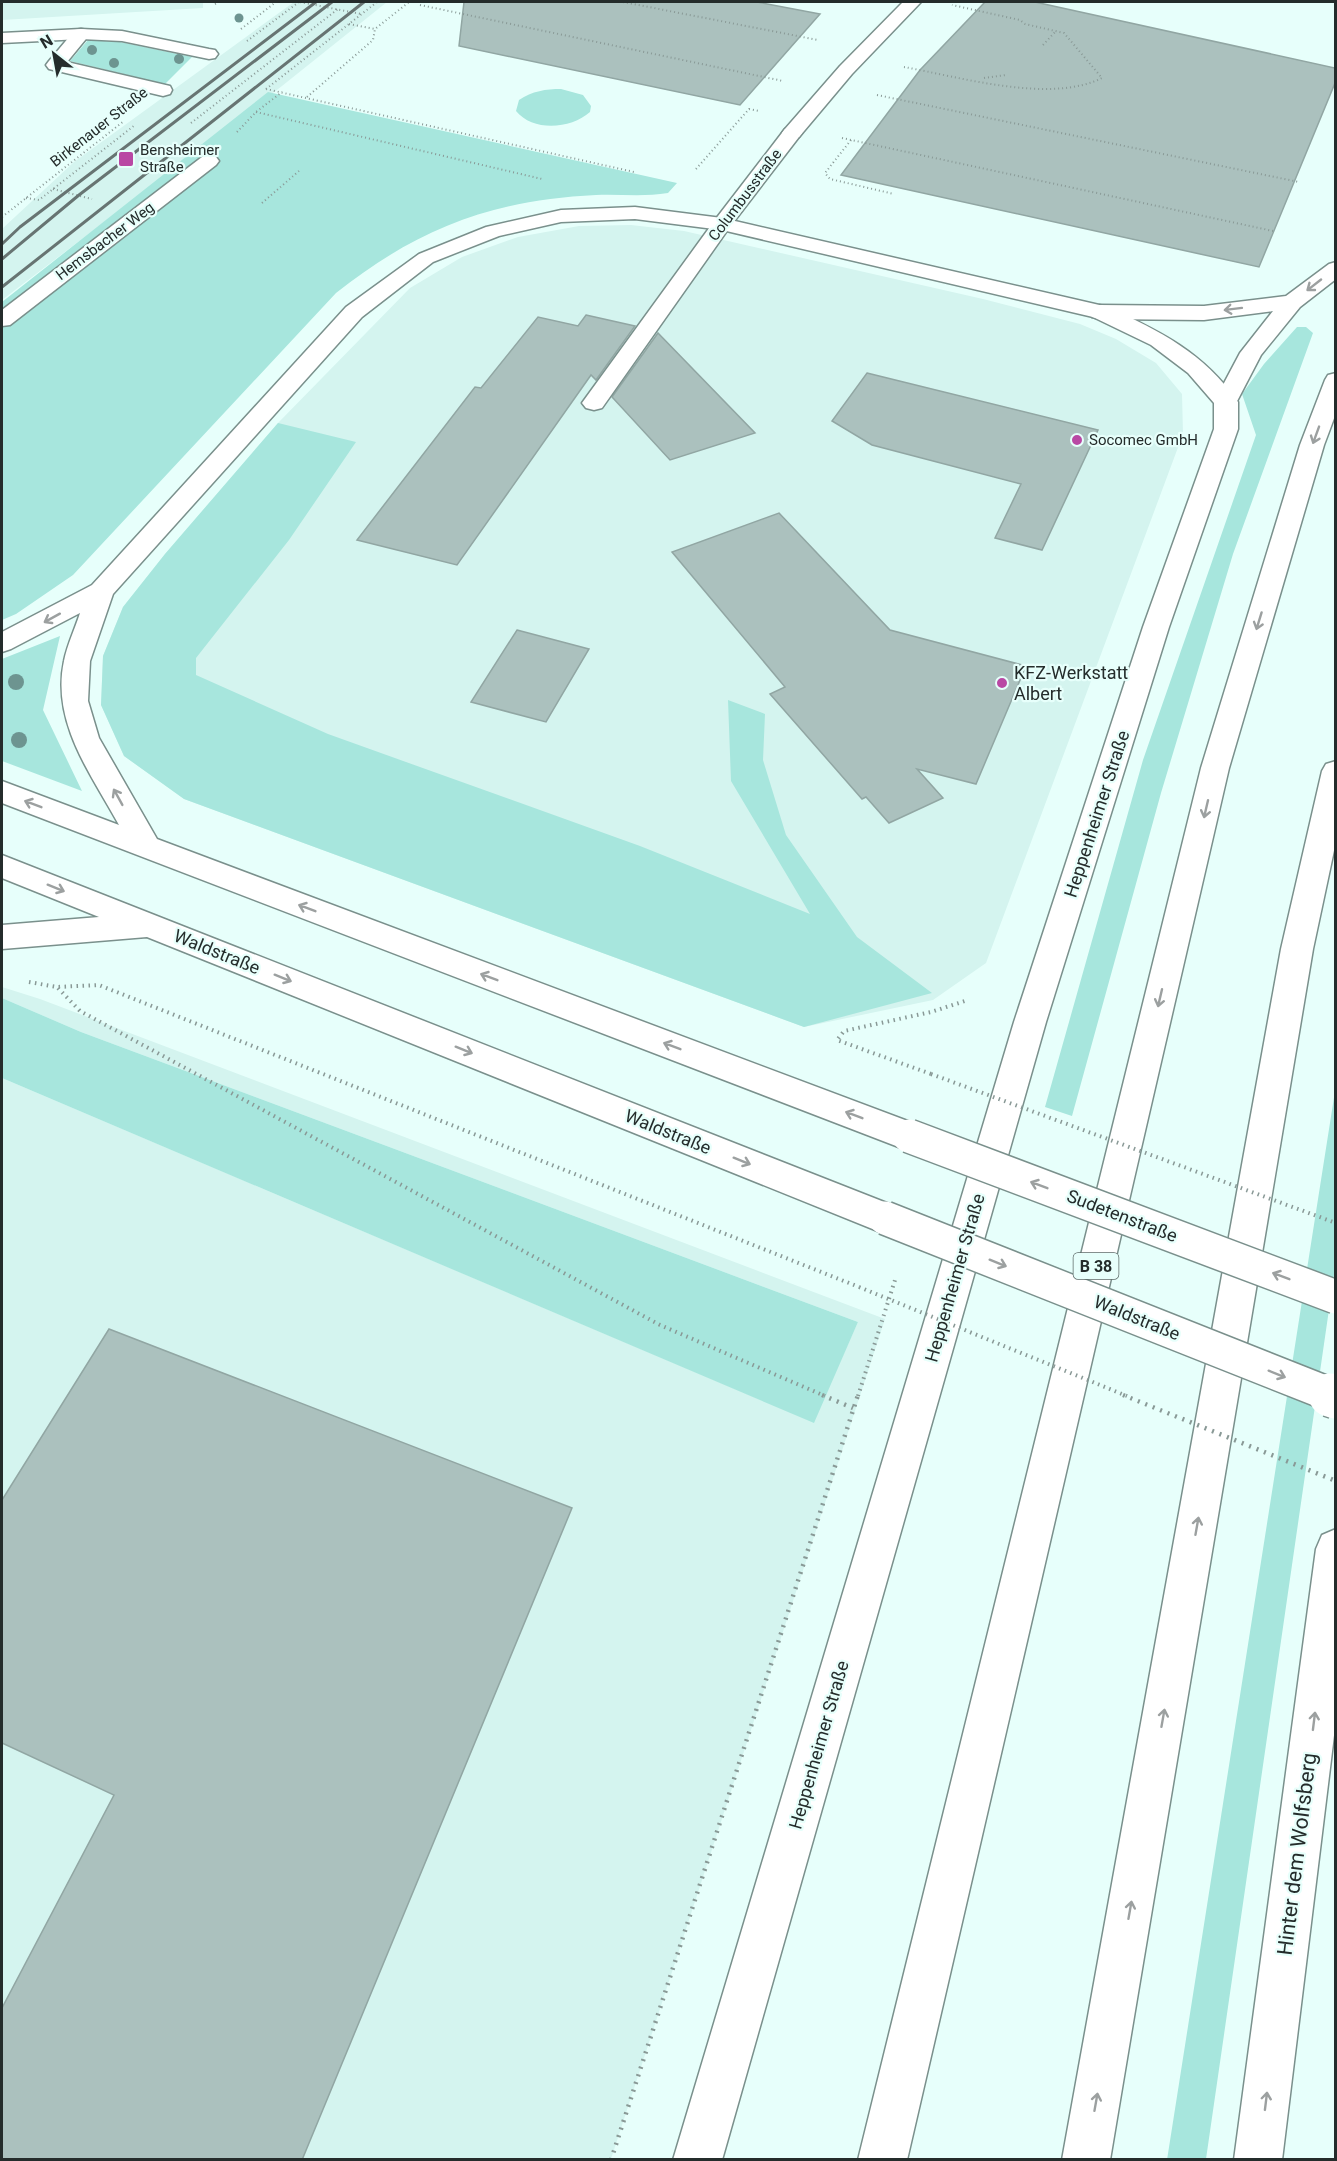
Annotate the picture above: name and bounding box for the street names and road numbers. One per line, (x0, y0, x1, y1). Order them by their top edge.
street label: Birkenauer Straße (47, 83, 151, 171)
street label: Columbusstraße (705, 146, 785, 244)
street label: Hemsbacher Weg (52, 198, 158, 284)
street label: Heppenheimer Straße (1060, 728, 1133, 900)
street label: Waldstraße (171, 925, 263, 978)
street label: Waldstraße (622, 1105, 714, 1158)
street label: Sudetenstraße (1064, 1185, 1180, 1246)
street label: Heppenheimer Straße (920, 1191, 989, 1364)
road number: B 38 (1074, 1253, 1118, 1279)
street label: Waldstraße (1091, 1291, 1183, 1344)
street label: Heppenheimer Straße (784, 1658, 853, 1831)
street label: Hinter dem Wolfsberg (1273, 1751, 1321, 1957)

